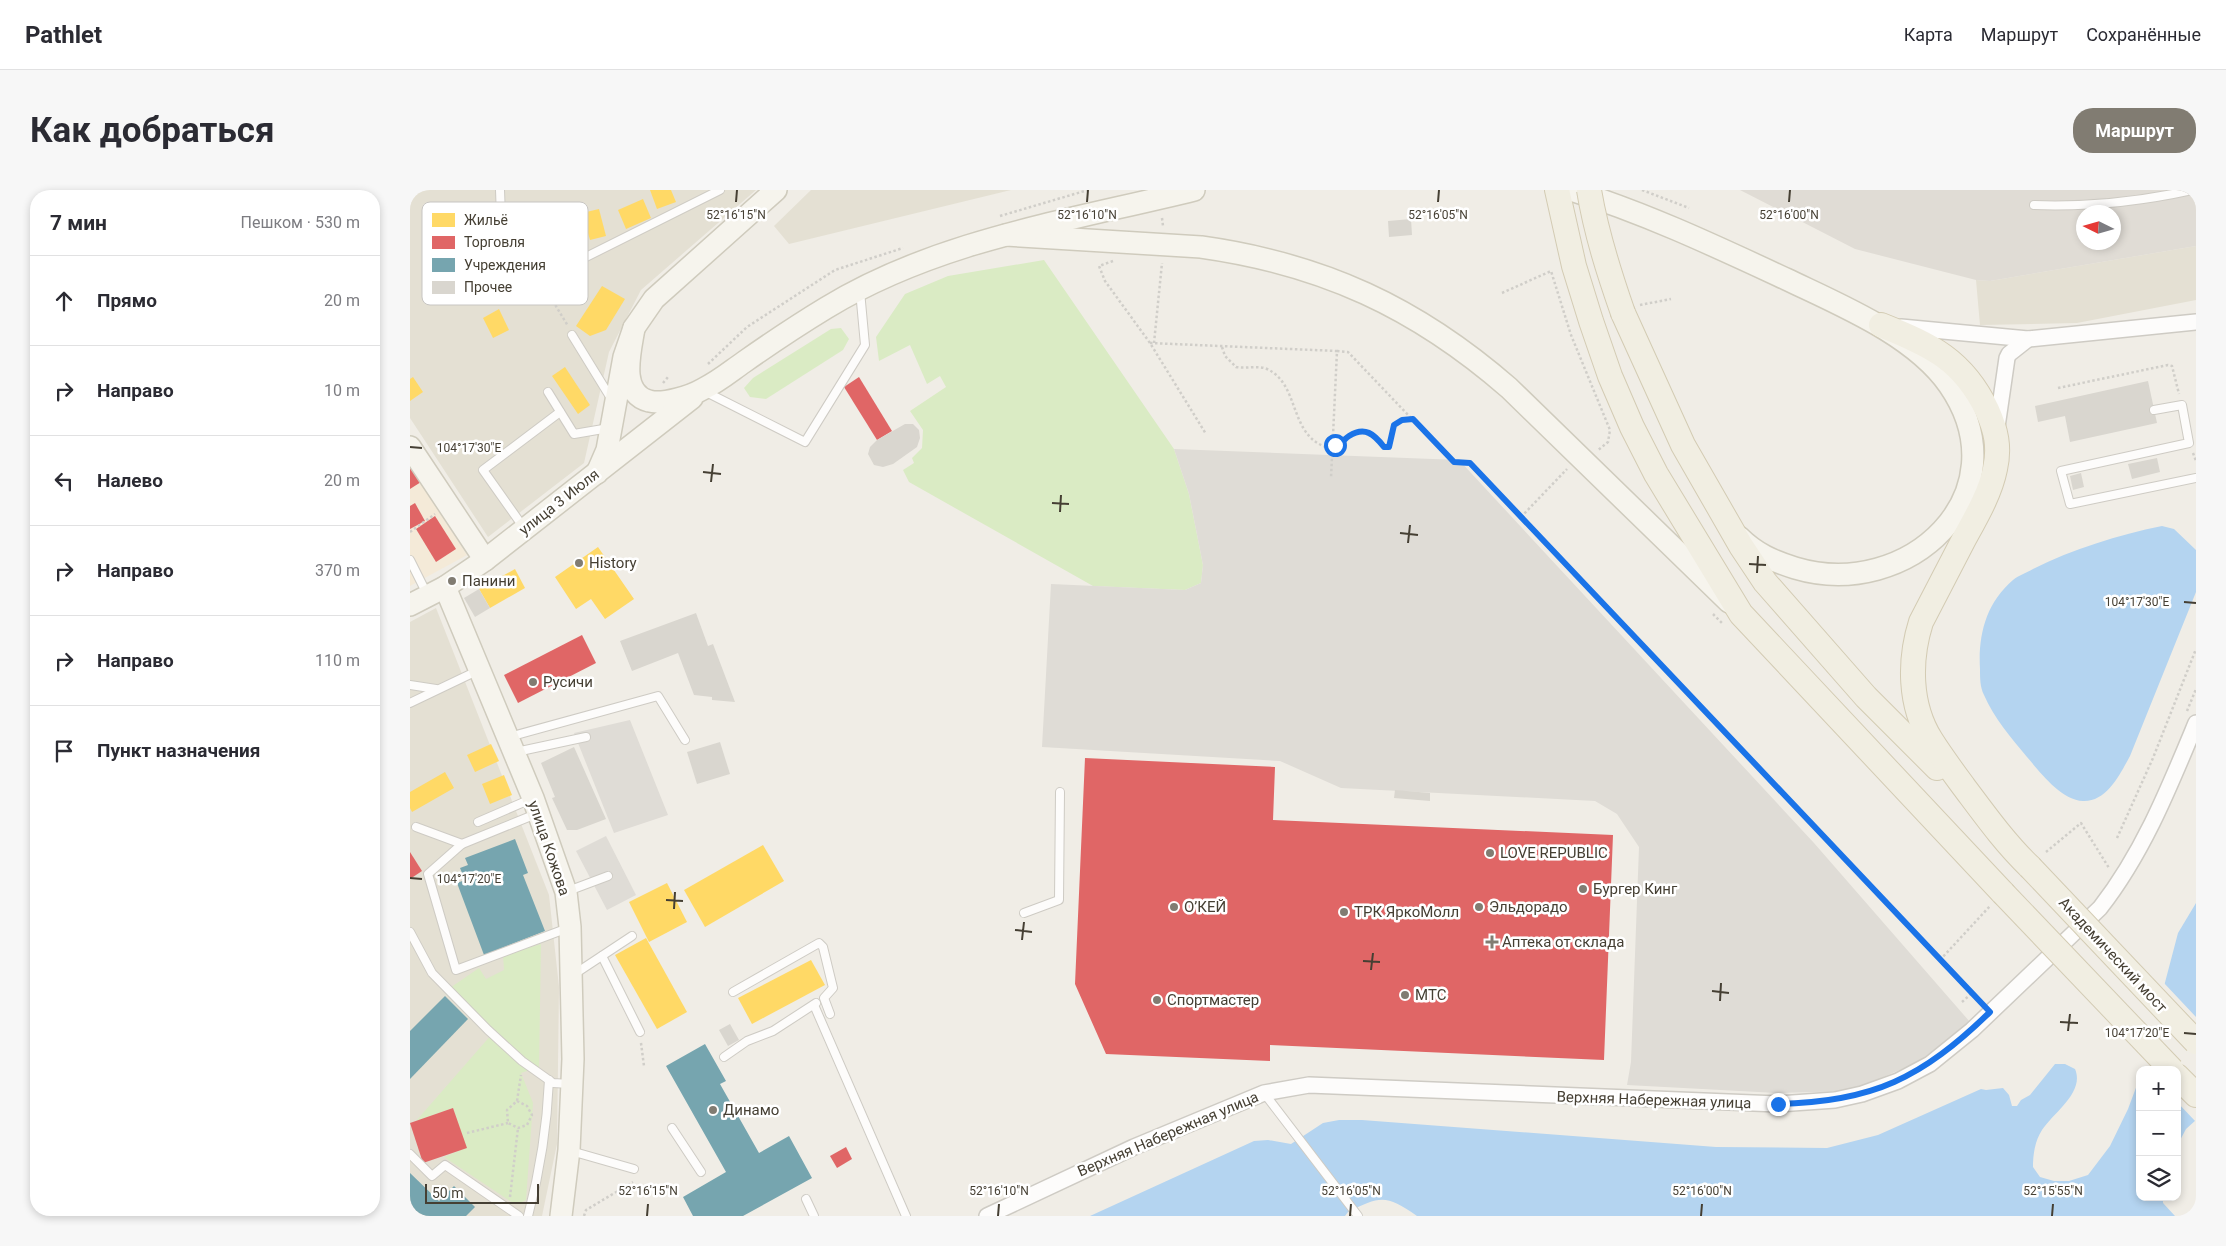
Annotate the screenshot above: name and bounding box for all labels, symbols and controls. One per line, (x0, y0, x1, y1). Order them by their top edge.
text: Pathlet (25, 21, 102, 49)
text: Карта (1904, 24, 1953, 45)
text: Маршрут (1981, 24, 2058, 45)
text: Сохранённые (2086, 24, 2201, 45)
button: Маршрут (2073, 108, 2196, 153)
text: Как добраться (30, 110, 275, 151)
legend (422, 202, 588, 305)
north arrow (2076, 205, 2121, 250)
text: 52°16'15"N (706, 208, 766, 222)
text: 52°16'10"N (1057, 208, 1117, 222)
text: 52°16'05"N (1408, 208, 1468, 222)
text: 52°16'00"N (1759, 208, 1819, 222)
text: 7 мин (50, 211, 107, 235)
text: Жильё (464, 212, 508, 228)
text: Пешком · 530 m (241, 213, 360, 232)
text: Торговля (464, 234, 525, 250)
text: Учреждения (464, 257, 546, 273)
text: Прочее (464, 279, 512, 295)
icon: ahead (50, 287, 78, 315)
text: Прямо (97, 289, 157, 312)
text: 20 m (324, 291, 360, 310)
icon: right (50, 377, 78, 405)
text: Направо (97, 379, 174, 402)
text: 10 m (324, 381, 360, 400)
route start (1324, 434, 1347, 457)
text: 104°17'30"E (437, 441, 501, 455)
street label: улица 3 Июля (515, 465, 603, 539)
icon: left (50, 467, 78, 495)
text: Налево (97, 469, 163, 492)
text: 20 m (324, 471, 360, 490)
place label: History (589, 554, 637, 572)
icon: right (50, 557, 78, 585)
marker: History (573, 557, 585, 569)
text: Направо (97, 559, 174, 582)
text: 370 m (315, 561, 360, 580)
place label: Панини (462, 572, 515, 590)
marker: Панини (446, 575, 458, 587)
text: 104°17'30"E (2105, 595, 2169, 609)
icon: right (50, 647, 78, 675)
text: Направо (97, 649, 174, 672)
text: 110 m (315, 651, 360, 670)
place label: Русичи (543, 673, 593, 691)
marker: Русичи (527, 676, 539, 688)
icon: arrive (50, 737, 78, 765)
text: Пункт назначения (97, 739, 260, 762)
street label: улица Кожова (524, 798, 574, 898)
place label: LOVE REPUBLIC (1500, 844, 1608, 862)
marker: LOVE REPUBLIC (1484, 847, 1496, 859)
text: 104°17'20"E (437, 872, 501, 886)
place label: Бургер Кинг (1593, 880, 1678, 898)
marker: Бургер Кинг (1577, 883, 1589, 895)
street label: Академический мост (2055, 894, 2171, 1016)
place label: О’КЕЙ (1184, 898, 1226, 916)
place label: Эльдорадо (1489, 898, 1568, 916)
marker: О’КЕЙ (1168, 901, 1180, 913)
marker: Эльдорадо (1473, 901, 1485, 913)
place label: ТРК ЯркоМолл (1354, 903, 1459, 921)
marker: ТРК ЯркоМолл (1338, 906, 1350, 918)
place label: Аптека от склада (1502, 933, 1624, 951)
marker: Аптека от склада (1486, 936, 1498, 948)
place label: МТС (1415, 986, 1447, 1004)
marker: МТС (1399, 989, 1411, 1001)
place label: Спортмастер (1167, 991, 1259, 1009)
marker: Спортмастер (1151, 994, 1163, 1006)
text: 104°17'20"E (2105, 1026, 2169, 1040)
map controls (2136, 1066, 2181, 1201)
button: + (2136, 1066, 2181, 1111)
street label: Верхняя Набережная улица (1075, 1088, 1261, 1180)
street label: Верхняя Набережная улица (1556, 1088, 1752, 1112)
route end (1767, 1093, 1790, 1116)
place label: Динамо (723, 1101, 779, 1119)
marker: Динамо (707, 1104, 719, 1116)
button: − (2136, 1111, 2181, 1156)
button: layers (2136, 1156, 2181, 1201)
scale bar (425, 1181, 539, 1204)
text: 52°16'15"N (618, 1184, 678, 1198)
text: 52°16'10"N (969, 1184, 1029, 1198)
text: 52°16'05"N (1321, 1184, 1381, 1198)
text: 52°16'00"N (1672, 1184, 1732, 1198)
text: 52°15'55"N (2023, 1184, 2083, 1198)
text: 50 m (432, 1185, 464, 1201)

